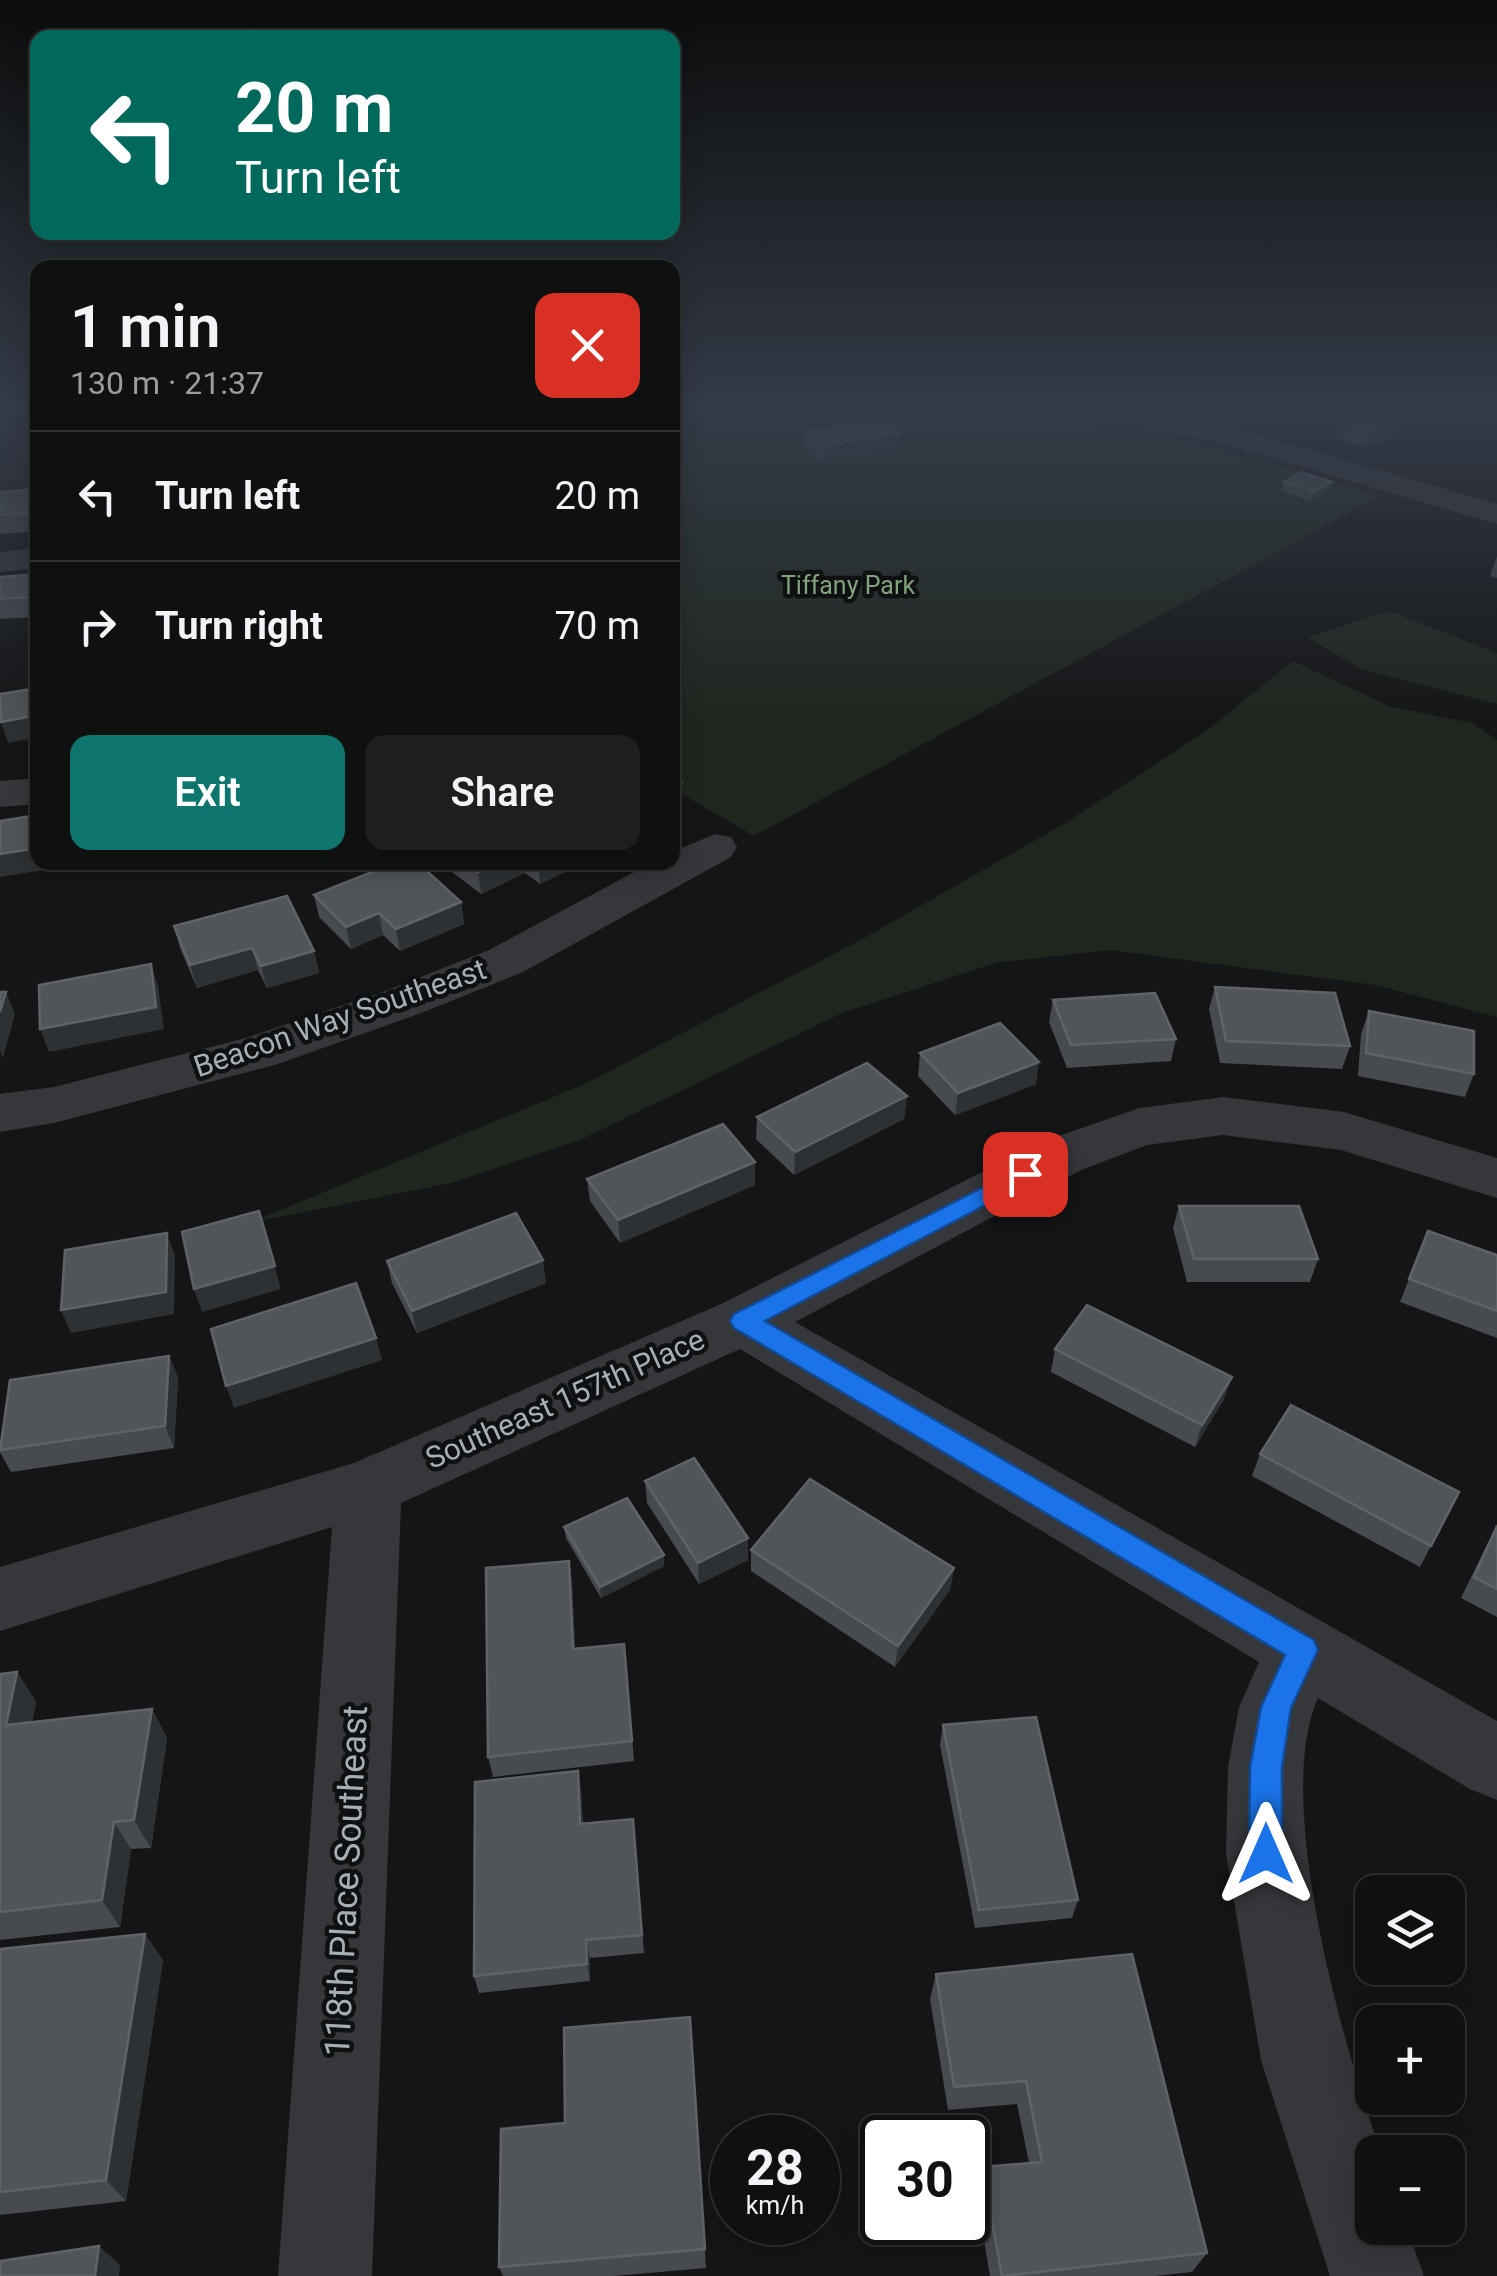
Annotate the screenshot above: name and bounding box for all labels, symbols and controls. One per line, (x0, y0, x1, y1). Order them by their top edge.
text: 20 m (235, 67, 393, 149)
icon: left (70, 70, 200, 200)
text: Turn left (235, 151, 401, 204)
text: 1 min (70, 291, 220, 362)
button: close (535, 293, 640, 398)
text: 130 m · 21:37 (70, 364, 264, 402)
icon: left (70, 469, 125, 524)
text: Turn left (155, 474, 300, 518)
text: 20 m (555, 474, 640, 518)
park label: Tiffany Park (781, 571, 915, 600)
icon: right (70, 599, 125, 654)
text: Turn right (155, 604, 323, 648)
text: 70 m (555, 604, 640, 648)
button: Exit (70, 735, 345, 850)
button: Share (365, 735, 640, 850)
street label: Beacon Way Southeast (189, 951, 491, 1084)
pin (983, 1132, 1068, 1217)
icon: arrive (998, 1147, 1053, 1202)
street label: Southeast 157th Place (420, 1321, 710, 1476)
street label: 118th Place Southeast (317, 1704, 376, 2058)
position arrow (1214, 1802, 1318, 1906)
map controls (1355, 1875, 1465, 2245)
button: layers (1355, 1875, 1465, 1985)
button: + (1355, 2005, 1465, 2115)
speed limit sign: 30 (860, 2115, 990, 2245)
button: − (1355, 2135, 1465, 2245)
text: 28 (746, 2139, 804, 2197)
text: km/h (746, 2191, 804, 2220)

